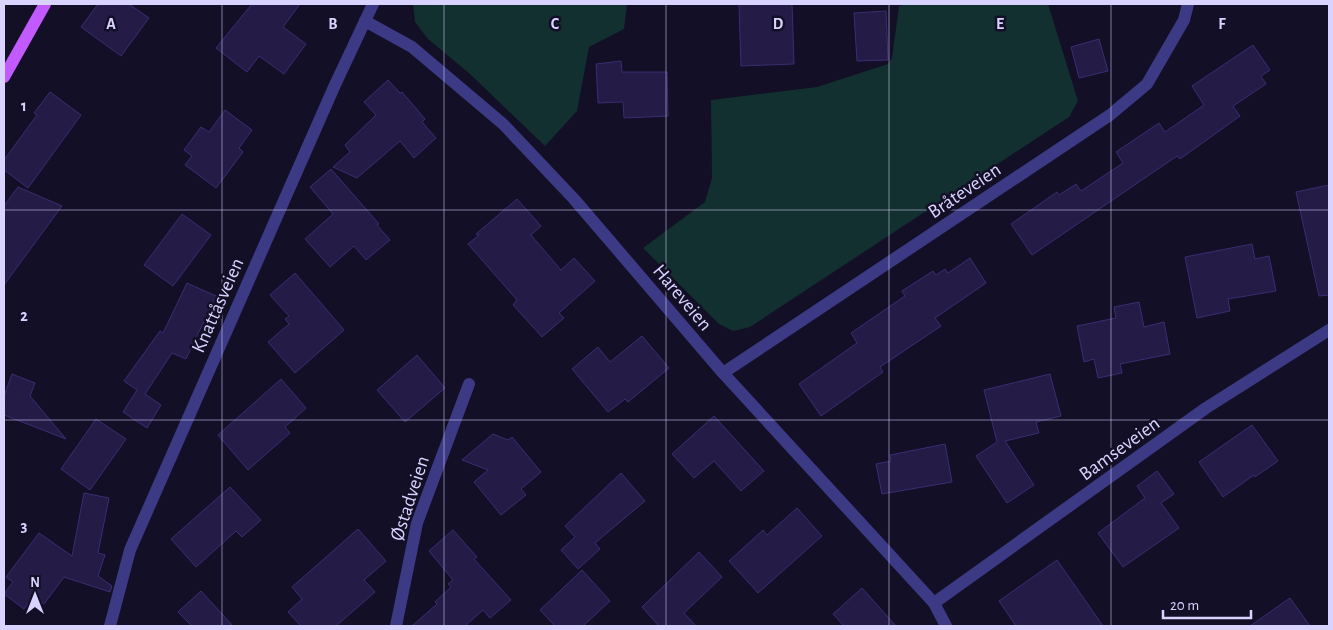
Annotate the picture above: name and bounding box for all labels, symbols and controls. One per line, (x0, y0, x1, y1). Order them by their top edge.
text: A (106, 16, 116, 32)
text: B (328, 16, 338, 32)
text: C (551, 16, 560, 32)
text: D (773, 16, 784, 32)
text: E (996, 16, 1004, 32)
text: F (1218, 16, 1226, 32)
text: 1 (21, 98, 27, 114)
street label: Bråteveien (925, 159, 1005, 222)
street label: Knattåsveien (188, 255, 248, 356)
street label: Hareveien (649, 261, 716, 335)
text: 2 (20, 308, 28, 324)
street label: Bamseveien (1076, 413, 1164, 485)
street label: Østadveien (387, 453, 433, 543)
text: 3 (21, 518, 28, 534)
north arrow (10, 570, 60, 620)
text: N (30, 576, 40, 590)
scale bar (1163, 588, 1250, 620)
text: 20 m (1170, 598, 1199, 613)

